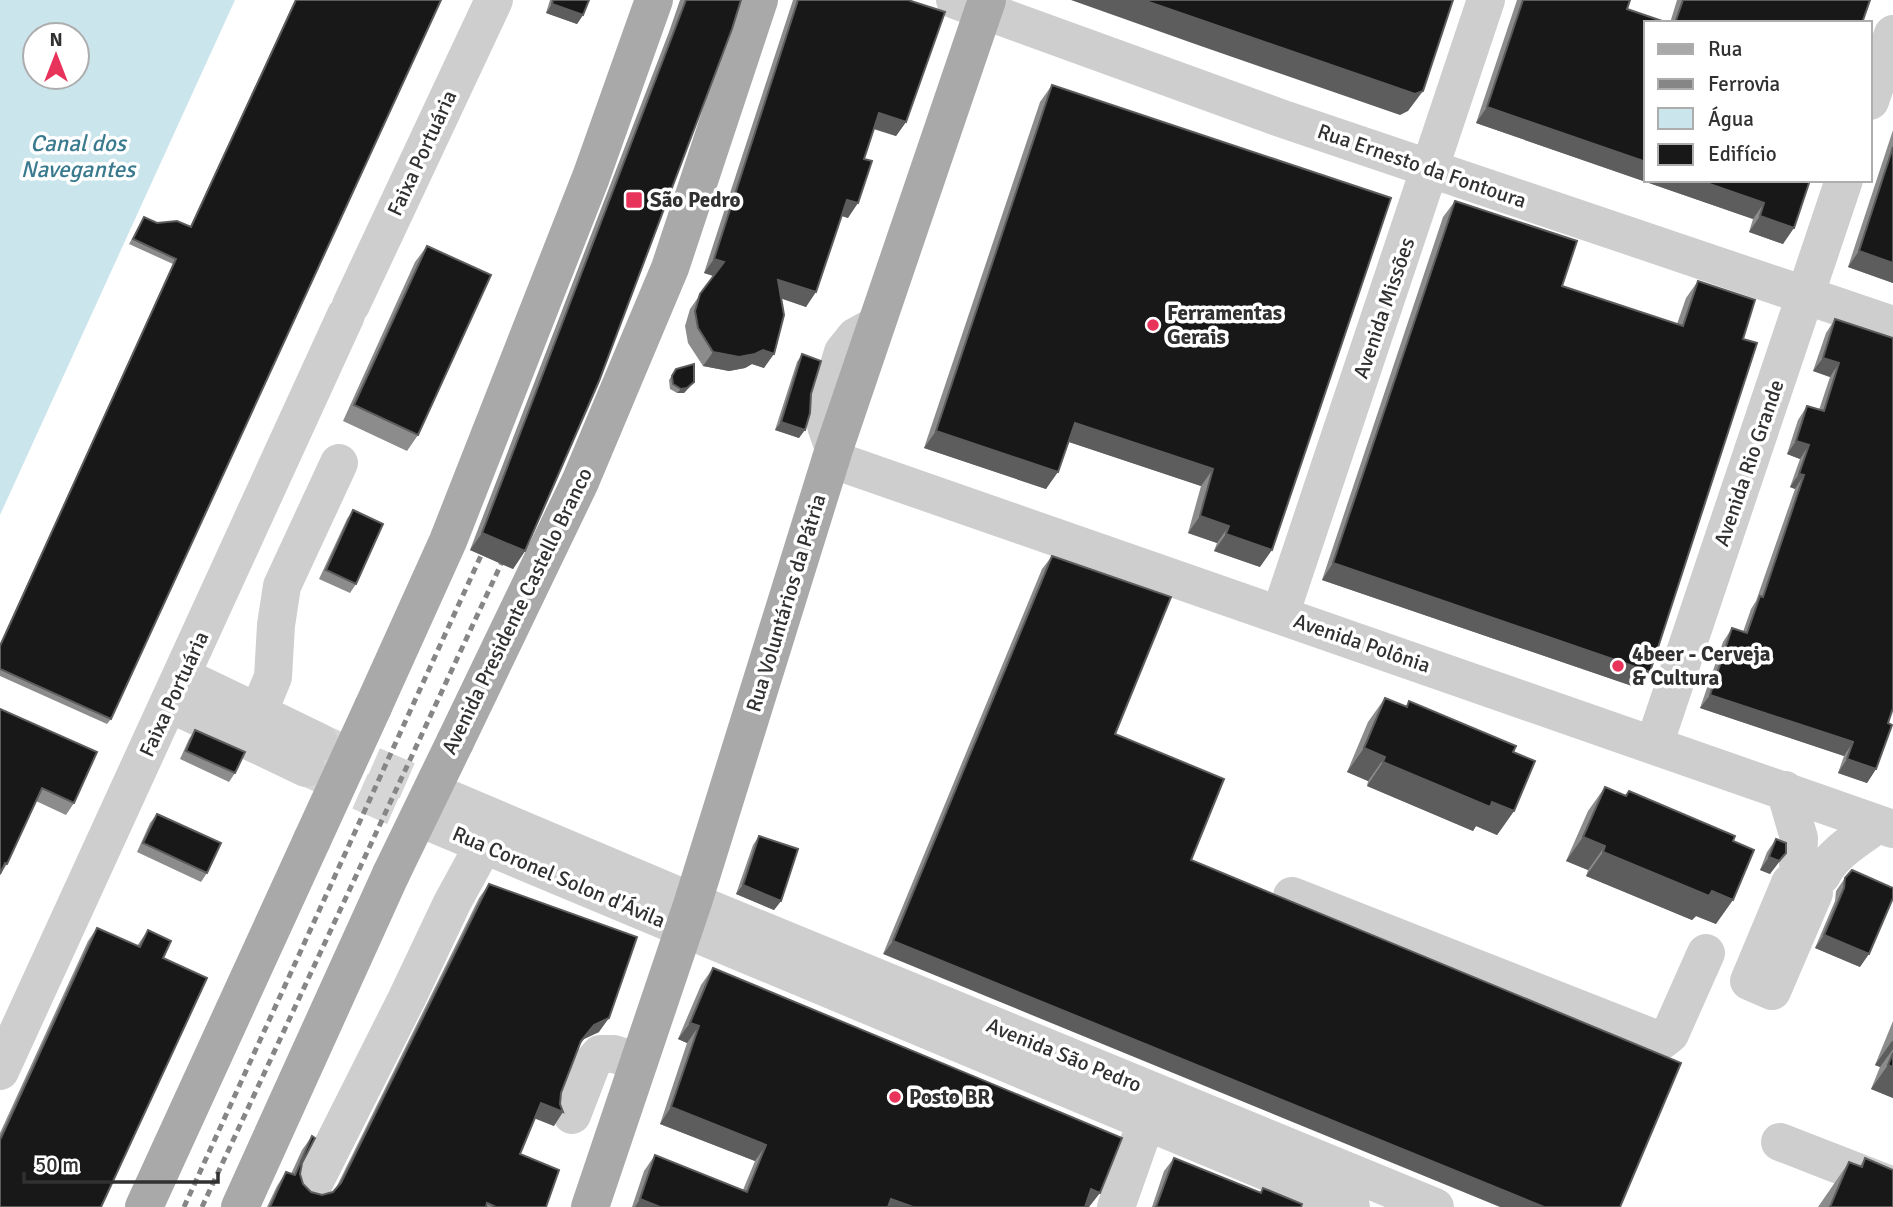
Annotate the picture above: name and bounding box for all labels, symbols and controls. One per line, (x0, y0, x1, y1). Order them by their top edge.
north arrow (21, 21, 91, 91)
legend (1644, 21, 1872, 182)
text: N (49, 28, 63, 52)
text: Rua (1708, 36, 1742, 62)
text: Ferrovia (1708, 71, 1780, 97)
street label: Faixa Portuária (382, 86, 462, 220)
text: Água (1708, 106, 1754, 132)
street label: Rua Ernesto da Fontoura (1314, 118, 1530, 214)
water label: Canal dos Navegantes (21, 129, 137, 184)
text: Edifício (1708, 141, 1777, 167)
place label: São Pedro (650, 187, 741, 213)
marker: São Pedro (624, 190, 644, 210)
street label: Avenida Missões (1348, 234, 1420, 382)
place label: Ferramentas Gerais (1167, 300, 1282, 350)
marker: Ferramentas Gerais (1145, 317, 1161, 333)
street label: Avenida Rio Grande (1708, 376, 1790, 550)
street label: Avenida Presidente Castello Branco (436, 463, 598, 759)
street label: Rua Voluntários da Pátria (740, 491, 832, 715)
street label: Avenida Polônia (1290, 607, 1434, 679)
street label: Faixa Portuária (134, 627, 214, 761)
place label: 4beer - Cerveja & Cultura (1632, 641, 1771, 691)
marker: 4beer - Cerveja & Cultura (1610, 658, 1626, 674)
street label: Rua Coronel Solon d'Ávila (449, 820, 669, 934)
street label: Avenida São Pedro (983, 1012, 1145, 1098)
place label: Posto BR (909, 1084, 990, 1110)
marker: Posto BR (887, 1089, 903, 1105)
scale bar (24, 1140, 219, 1184)
text: 50 m (35, 1152, 79, 1178)

